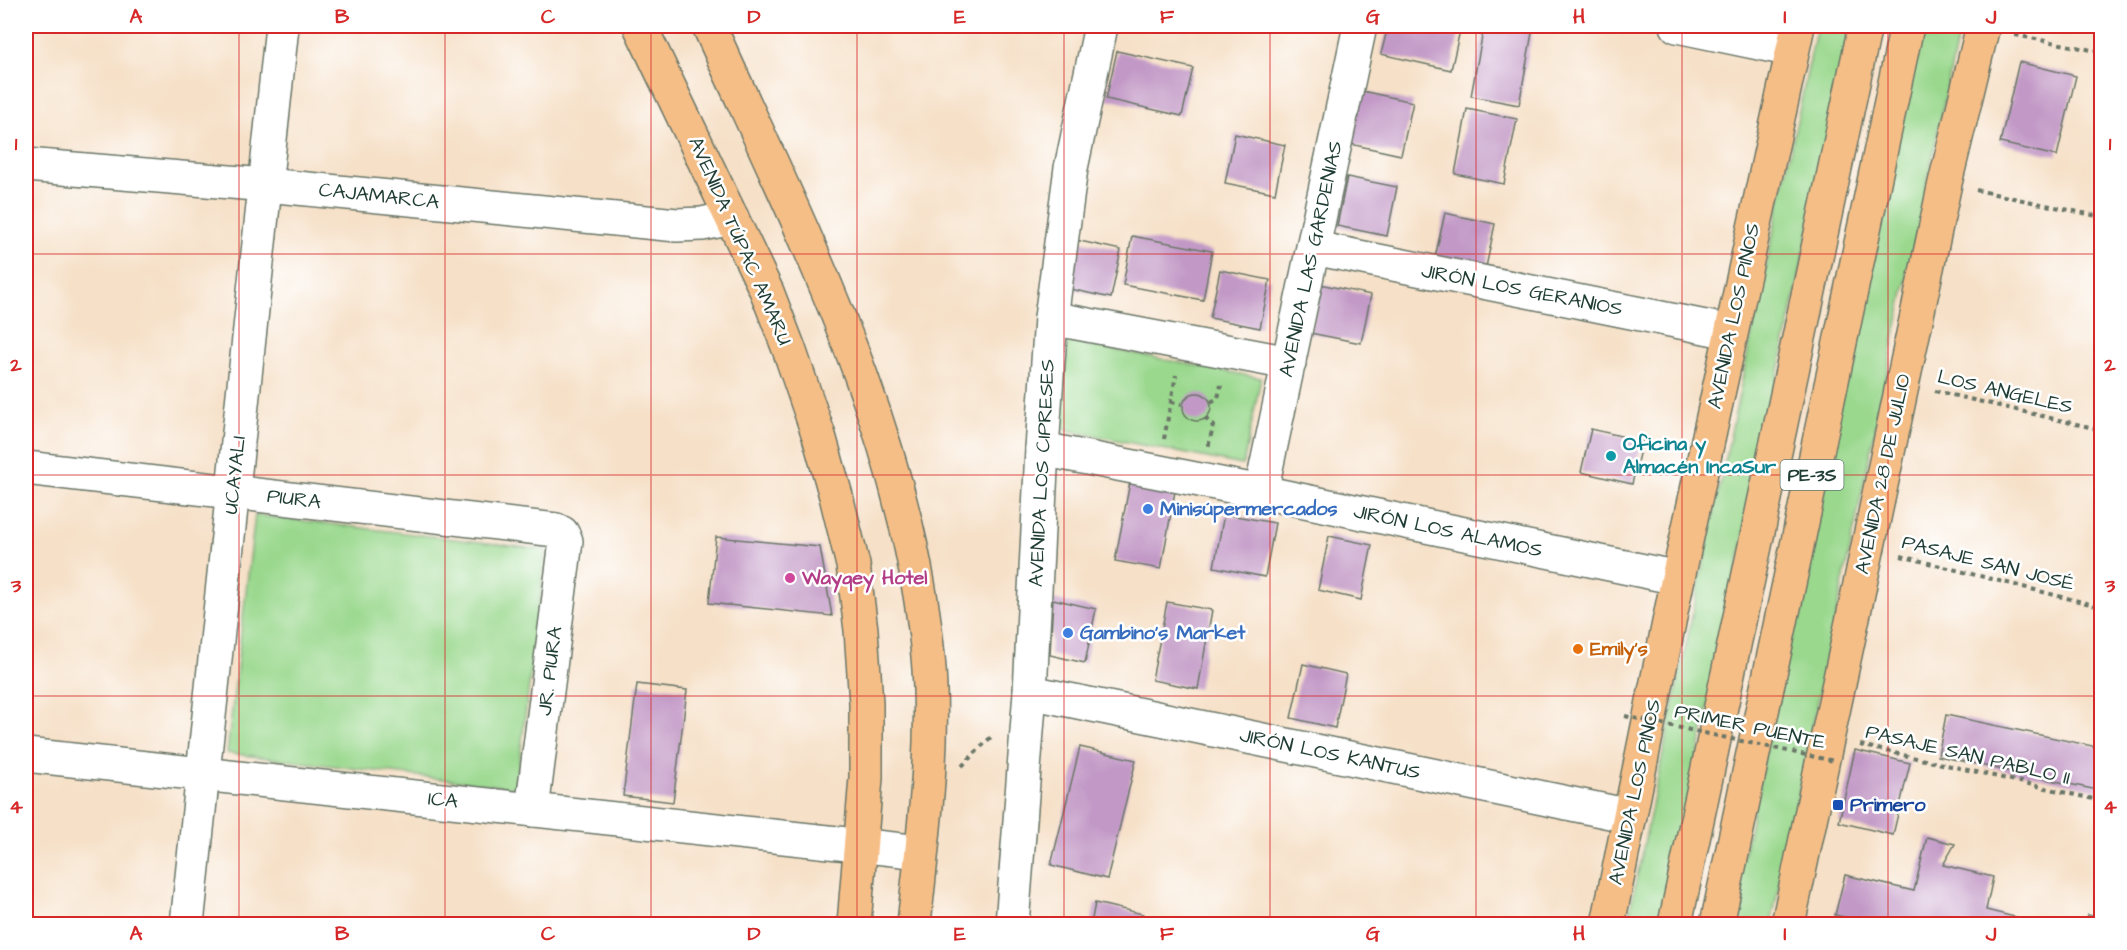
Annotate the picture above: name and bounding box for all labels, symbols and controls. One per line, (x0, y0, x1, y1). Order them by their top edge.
text: A (130, 3, 143, 31)
text: B (335, 3, 350, 31)
text: C (541, 3, 556, 31)
text: D (748, 3, 761, 31)
text: E (954, 3, 966, 31)
text: F (1160, 3, 1175, 31)
text: G (1366, 3, 1380, 31)
text: H (1573, 3, 1585, 31)
text: I (1783, 3, 1787, 31)
text: J (1985, 3, 1997, 31)
text: 1 (15, 130, 18, 158)
text: 1 (2109, 130, 2112, 158)
street label: AVENIDA TÚPAC AMARU (681, 132, 799, 350)
street label: AVENIDA LAS GARDENIAS (1272, 138, 1350, 380)
street label: CAJAMARCA (317, 176, 441, 216)
street label: AVENIDA LOS PINOS (1701, 220, 1767, 411)
street label: JIRÓN LOS GERANIOS (1419, 257, 1625, 323)
text: 2 (9, 351, 22, 379)
text: 2 (2103, 351, 2116, 379)
street label: AVENIDA LOS CIPRESES (1022, 358, 1062, 588)
street label: LOS ANGELES (1935, 363, 2075, 421)
street label: AVENIDA 28 DE JULIO (1848, 371, 1918, 577)
place label: Oficina y Almacén IncaSur (1623, 430, 1777, 481)
street label: UCAYALI (217, 434, 253, 516)
marker: Oficina y Almacén IncaSur (1604, 449, 1618, 463)
road number: PE-3S (1780, 460, 1844, 490)
street label: PIURA (265, 482, 323, 516)
place label: Minisúpermercados (1160, 495, 1338, 523)
street label: JIRÓN LOS ALAMOS (1351, 497, 1545, 565)
marker: Minisúpermercados (1141, 502, 1155, 516)
street label: PASAJE SAN JOSÉ (1899, 528, 2077, 598)
place label: Wayqey Hotel (801, 564, 927, 593)
marker: Wayqey Hotel (783, 571, 797, 585)
text: 3 (10, 572, 22, 600)
text: 3 (2104, 572, 2116, 600)
place label: Gambino's Market (1080, 619, 1246, 647)
street label: JR. PIURA (531, 625, 569, 717)
marker: Gambino's Market (1061, 626, 1075, 640)
place label: Emily's (1590, 635, 1648, 664)
marker: Emily's (1571, 642, 1585, 656)
street label: AVENIDA LOS PINOS (1602, 696, 1668, 887)
street label: PRIMER PUENTE (1672, 697, 1828, 757)
street label: PASAJE SAN PABLO II (1863, 718, 2073, 792)
street label: JIRÓN LOS KANTUS (1237, 721, 1423, 787)
street label: ICA (427, 785, 460, 816)
place label: Primero (1850, 791, 1926, 819)
text: 4 (9, 793, 23, 821)
text: 4 (2103, 793, 2117, 821)
marker: Primero (1831, 798, 1845, 812)
text: A (130, 920, 143, 948)
text: B (335, 920, 350, 948)
text: C (541, 920, 556, 948)
text: D (748, 920, 761, 948)
text: E (954, 920, 966, 948)
text: F (1160, 920, 1175, 948)
text: G (1366, 920, 1380, 948)
text: H (1573, 920, 1585, 948)
text: I (1783, 920, 1787, 948)
text: J (1985, 920, 1997, 948)

